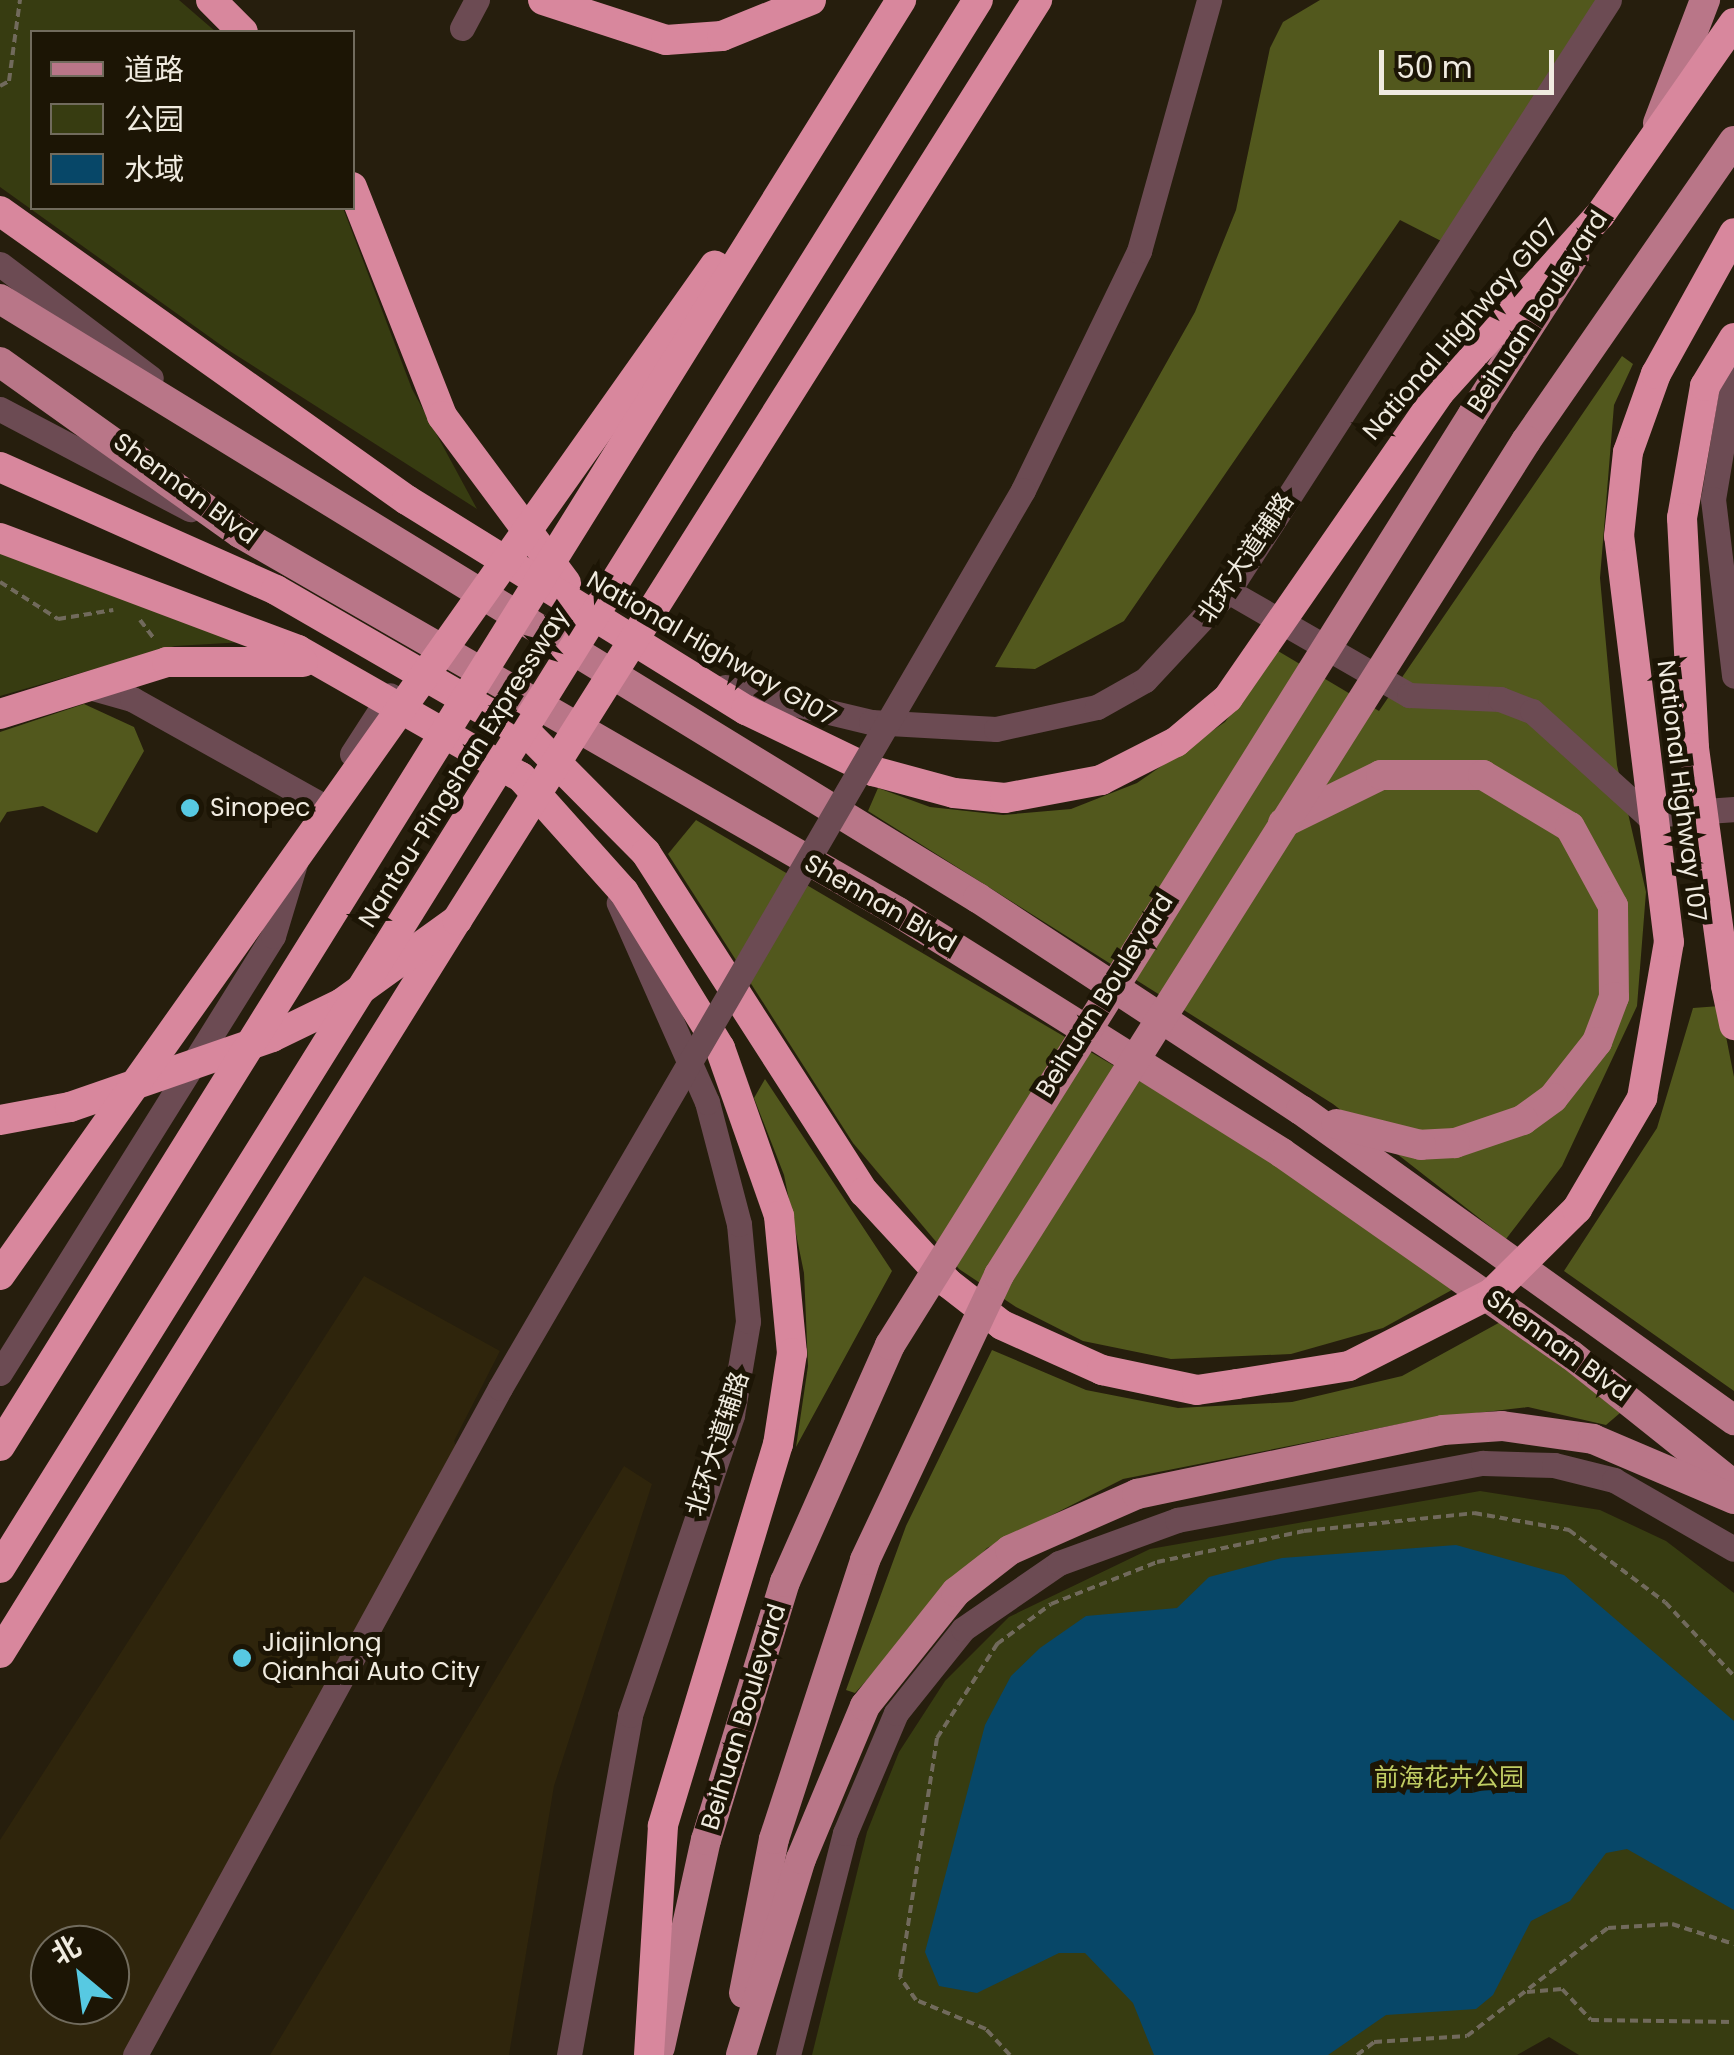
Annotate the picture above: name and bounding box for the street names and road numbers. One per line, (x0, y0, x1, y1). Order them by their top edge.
street label: Beihuan Boulevard (1462, 205, 1614, 419)
street label: National Highway G107 (1357, 213, 1565, 447)
street label: Shennan Blvd (107, 427, 263, 551)
street label: 北环大道辅路 (1192, 487, 1300, 629)
street label: National Highway G107 (581, 565, 841, 733)
street label: Nantou-Pingshan Expressway (353, 602, 575, 934)
street label: National Highway 107 (1650, 659, 1712, 923)
street label: Shennan Blvd (799, 848, 961, 960)
street label: Beihuan Boulevard (1030, 889, 1180, 1103)
street label: Shennan Blvd (1480, 1284, 1636, 1408)
street label: 北环大道辅路 (681, 1368, 755, 1520)
street label: Beihuan Boulevard (695, 1600, 793, 1834)

